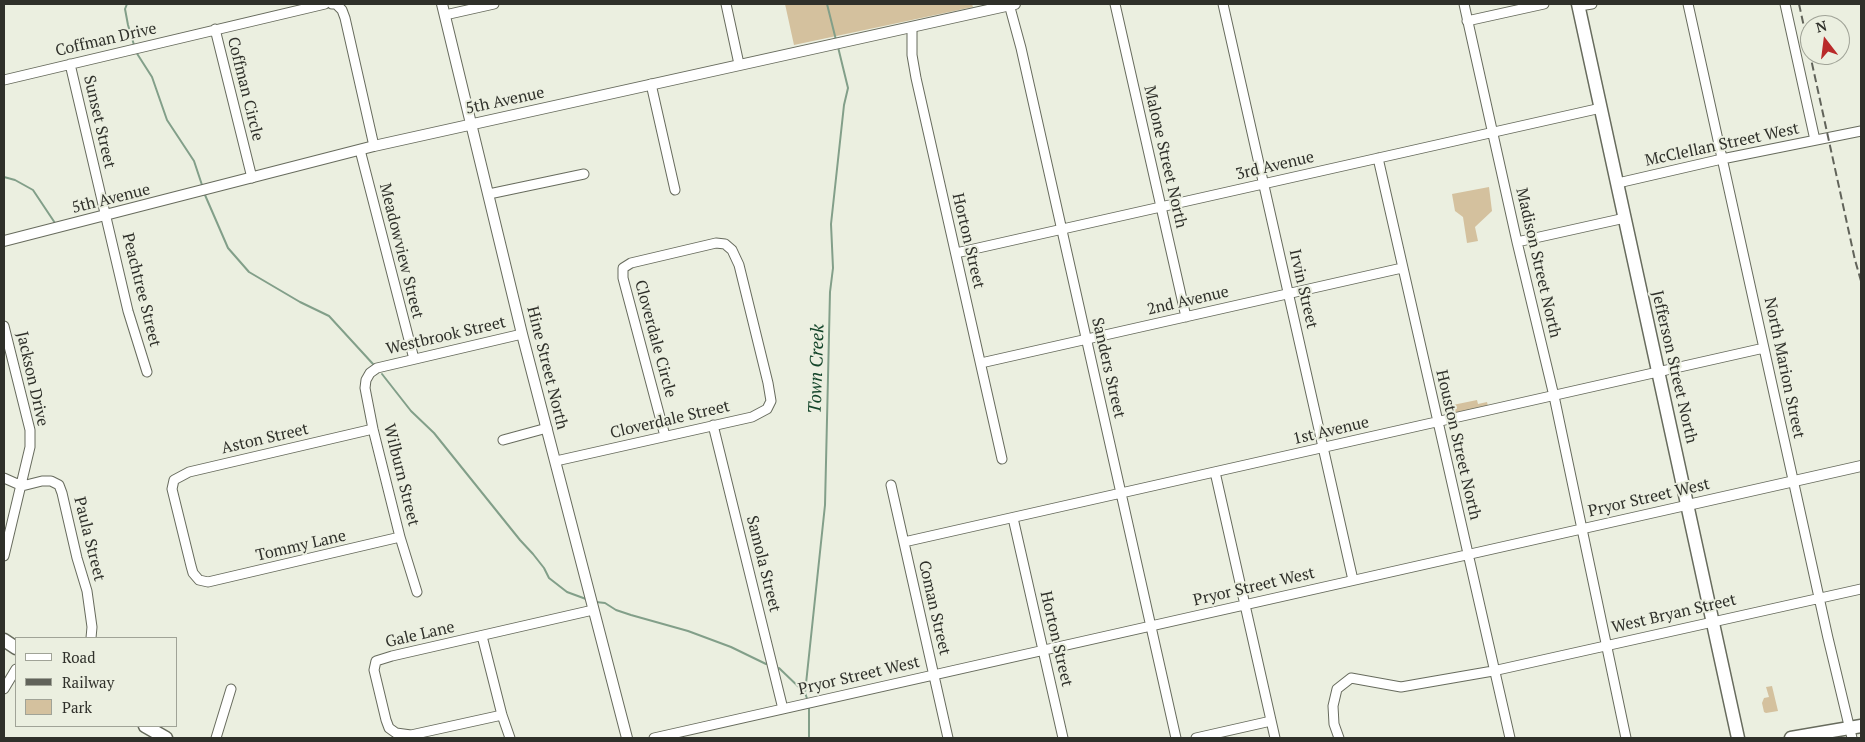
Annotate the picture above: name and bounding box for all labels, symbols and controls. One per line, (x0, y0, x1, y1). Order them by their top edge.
north arrow (1800, 15, 1850, 65)
text: N (1814, 15, 1829, 37)
street label: Coffman Drive (54, 19, 158, 61)
street label: Coffman Circle (223, 35, 267, 143)
street label: Sunset Street (79, 74, 119, 170)
street label: 5th Avenue (464, 83, 546, 119)
street label: Malone Street North (1139, 84, 1191, 230)
street label: McClellan Street West (1643, 119, 1801, 171)
street label: 3rd Avenue (1234, 148, 1316, 184)
street label: 5th Avenue (70, 180, 152, 218)
street label: Meadowview Street (375, 181, 427, 321)
street label: Madison Street North (1511, 186, 1565, 340)
street label: Horton Street (948, 191, 988, 291)
street label: Peachtree Street (118, 231, 164, 349)
street label: Irvin Street (1285, 247, 1321, 331)
street label: Cloverdale Circle (630, 278, 680, 400)
street label: 2nd Avenue (1145, 282, 1231, 320)
street label: Jefferson Street North (1647, 289, 1701, 445)
street label: North Marion Street (1760, 296, 1808, 440)
street label: Hine Street North (522, 304, 572, 432)
street label: Westbrook Street (384, 313, 508, 359)
street label: Sanders Street (1087, 316, 1129, 420)
water label: Town Creek (805, 324, 829, 414)
street label: Jackson Drive (12, 330, 52, 428)
street label: Houston Street North (1431, 368, 1485, 522)
street label: Cloverdale Street (608, 397, 732, 443)
street label: 1st Avenue (1291, 413, 1371, 449)
street label: Aston Street (220, 420, 310, 458)
street label: Wilburn Street (379, 422, 423, 528)
street label: Pryor Street West (1586, 475, 1712, 521)
street label: Paula Street (69, 495, 109, 583)
street label: Samola Street (742, 514, 784, 614)
street label: Tommy Lane (254, 526, 348, 566)
street label: Coman Street (914, 559, 954, 657)
street label: Pryor Street West (1191, 564, 1317, 610)
street label: Horton Street (1036, 589, 1076, 689)
street label: West Bryan Street (1610, 590, 1738, 638)
street label: Gale Lane (384, 618, 456, 652)
legend (15, 637, 178, 727)
text: Road (62, 647, 95, 667)
street label: Pryor Street West (796, 653, 922, 699)
text: Railway (62, 672, 114, 692)
text: Park (62, 697, 92, 717)

